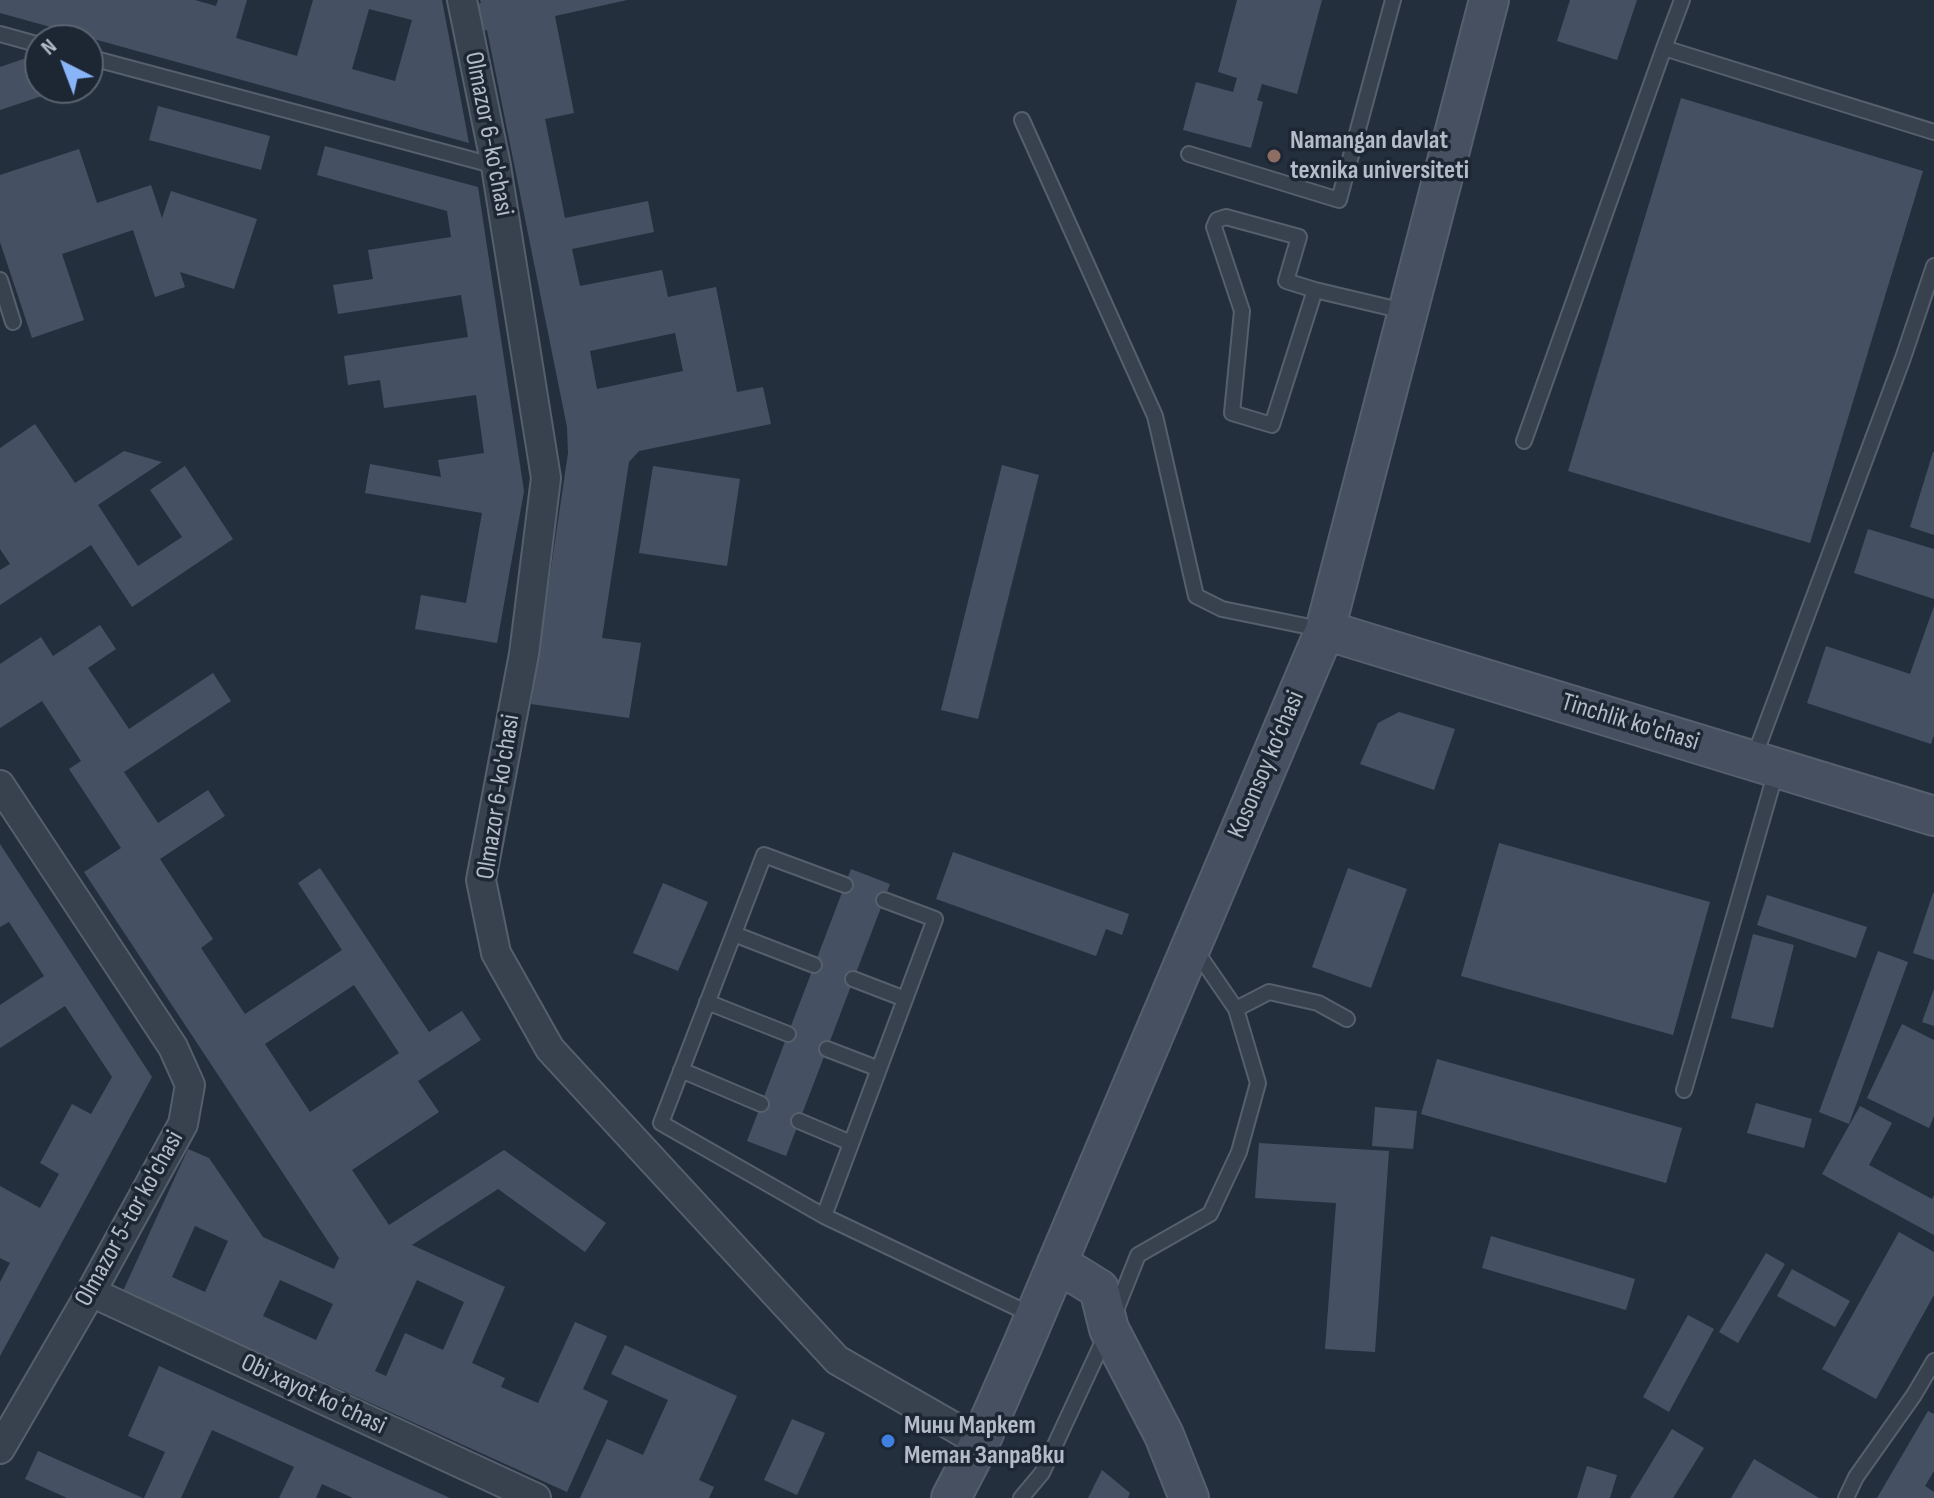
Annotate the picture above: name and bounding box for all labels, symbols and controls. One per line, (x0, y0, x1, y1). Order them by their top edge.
north arrow (24, 24, 104, 104)
text: N (36, 33, 62, 61)
street label: Olmazor 6-ko'chasi (457, 49, 519, 219)
place label: Namangan davlat texnika universiteti (1290, 125, 1469, 186)
marker: Namangan davlat texnika universiteti (1265, 147, 1283, 165)
street label: Kosonsoy ko’chasi (1222, 687, 1312, 843)
street label: Tinchlik ko'chasi (1557, 687, 1703, 759)
street label: Olmazor 6-ko'chasi (471, 712, 527, 882)
street label: Olmazor 5-tor ko'chasi (69, 1126, 191, 1312)
street label: Obi xayot koʻchasi (236, 1348, 390, 1442)
place label: Мини Маркет Метан Заправки (904, 1410, 1065, 1472)
marker: Мини Маркет Метан Заправки (879, 1432, 897, 1450)

